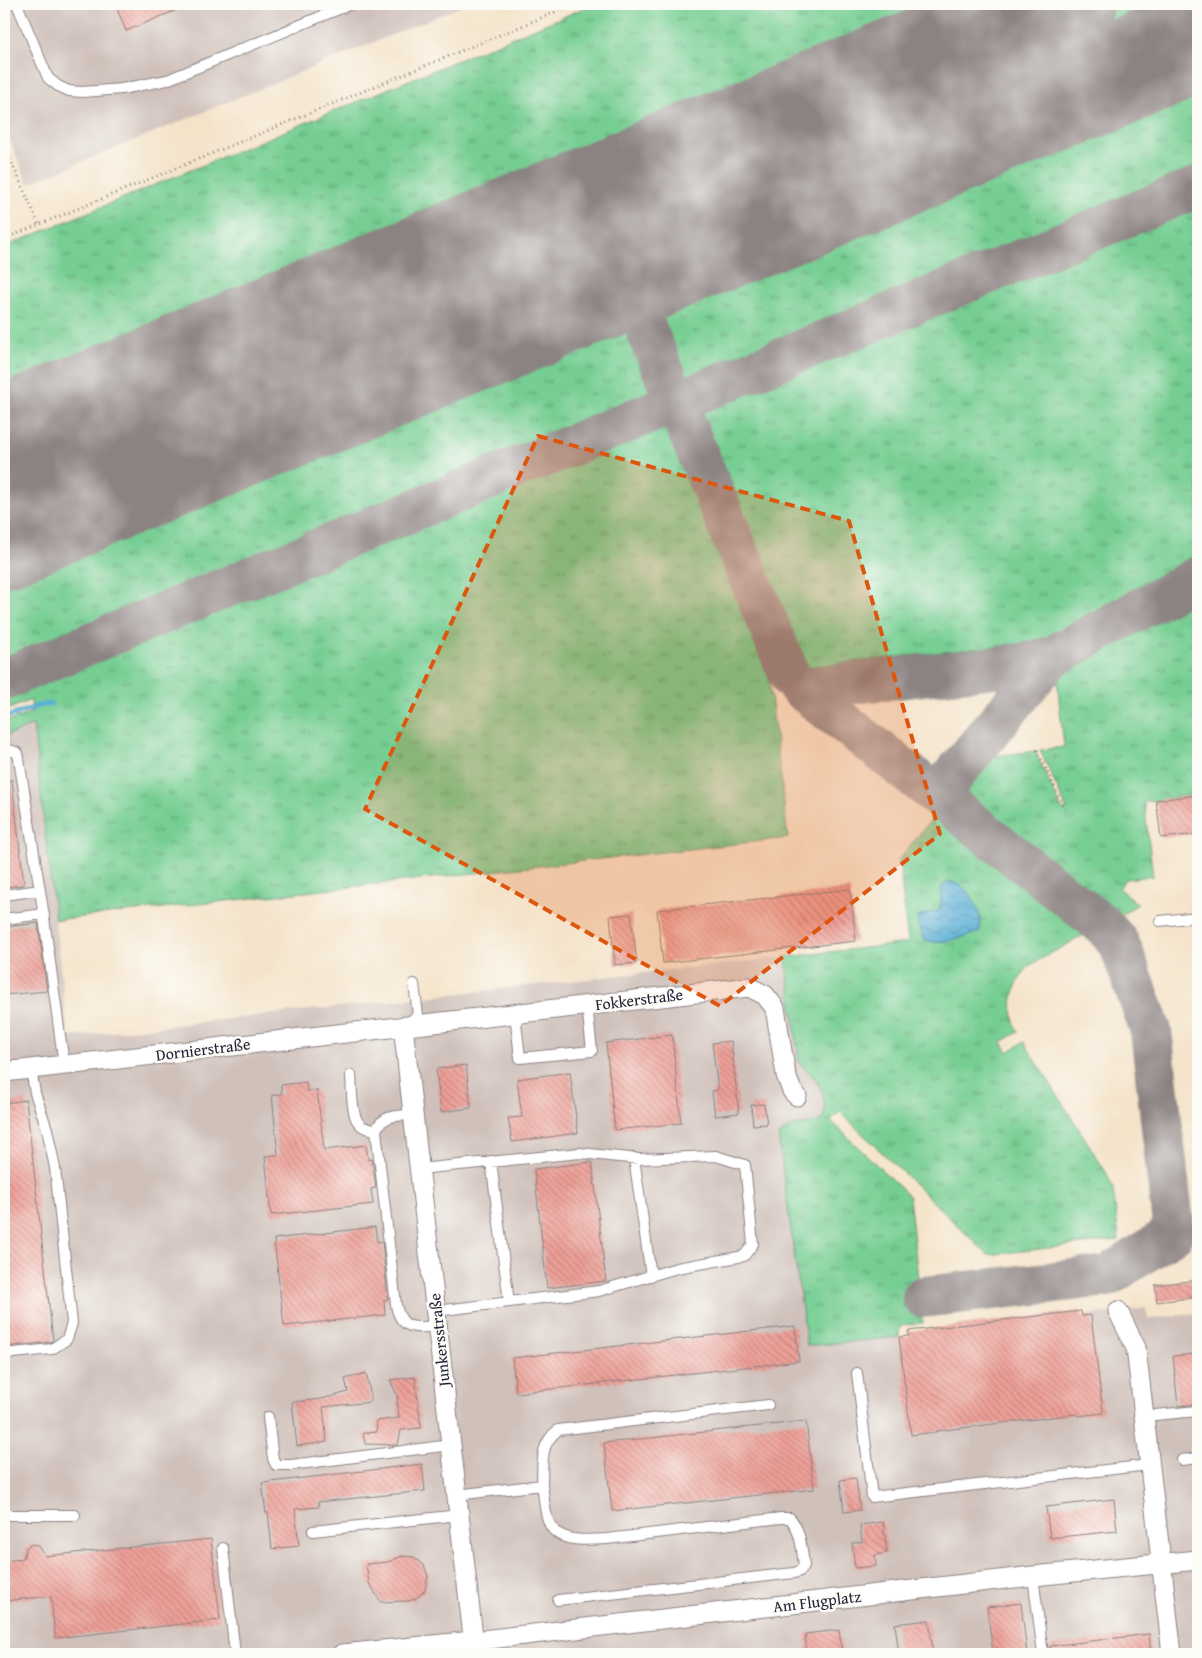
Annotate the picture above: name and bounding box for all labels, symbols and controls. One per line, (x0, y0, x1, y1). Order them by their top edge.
street label: Fokkerstraße (594, 982, 684, 1016)
street label: Dornierstraße (154, 1031, 252, 1067)
street label: Junkersstraße (422, 1292, 456, 1390)
street label: Am Flugplatz (772, 1584, 862, 1618)

